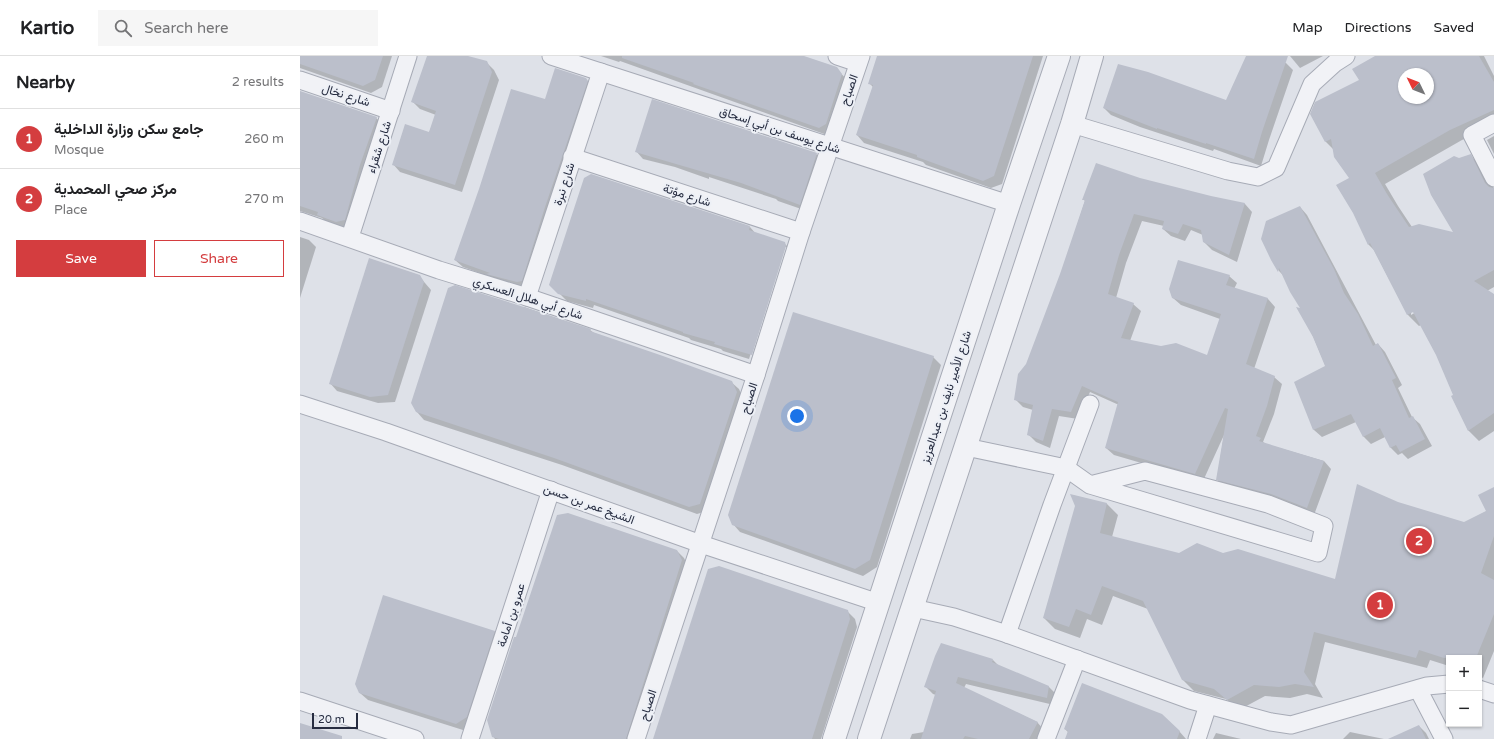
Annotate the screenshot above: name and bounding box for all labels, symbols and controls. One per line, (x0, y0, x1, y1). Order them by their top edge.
search box (98, 10, 378, 46)
text: Kartio (20, 17, 74, 39)
icon: search (112, 17, 134, 39)
text: Search here (144, 19, 229, 37)
text: Map (1292, 19, 1323, 36)
text: Directions (1345, 19, 1412, 36)
text: Saved (1434, 19, 1474, 36)
north arrow (1398, 68, 1434, 104)
text: Nearby (16, 72, 75, 93)
street label: الصباح (837, 73, 863, 108)
text: 2 results (232, 74, 284, 90)
street label: شارع نخال (320, 81, 372, 111)
street label: شارع يوسف بن أبي إسحاق (717, 104, 842, 159)
street label: شارع شقراء (364, 119, 396, 176)
text: جامع سكن وزارة الداخلية (54, 120, 204, 138)
text: 1 (25, 131, 33, 147)
text: 260 m (244, 131, 284, 147)
text: Mosque (54, 142, 104, 158)
street label: شارع نبرة (551, 161, 579, 208)
text: مركز صحي المحمدية (54, 180, 177, 198)
street label: شارع مؤتة (661, 181, 713, 211)
text: 2 (25, 191, 33, 207)
text: 270 m (244, 191, 284, 207)
text: Place (54, 202, 87, 218)
button: Save (16, 240, 146, 277)
button: Share (154, 240, 284, 277)
street label: شارع أبي هلال العسكري (470, 274, 585, 325)
street label: شارع الأمير نايف بن عبدالعزيز (918, 329, 976, 467)
street label: الصباح (737, 381, 762, 416)
your location (787, 406, 807, 426)
street label: الشيخ عمر بن حسن (541, 481, 636, 529)
pin: 2 (1406, 526, 1432, 556)
street label: عمرو بن أمامة (494, 581, 529, 649)
pin: 1 (1367, 590, 1393, 620)
map controls (1446, 655, 1482, 727)
button: + (1446, 655, 1482, 691)
street label: الصباح (636, 688, 661, 723)
button: − (1446, 691, 1482, 727)
scale bar (312, 711, 358, 730)
text: 20 m (318, 713, 345, 726)

